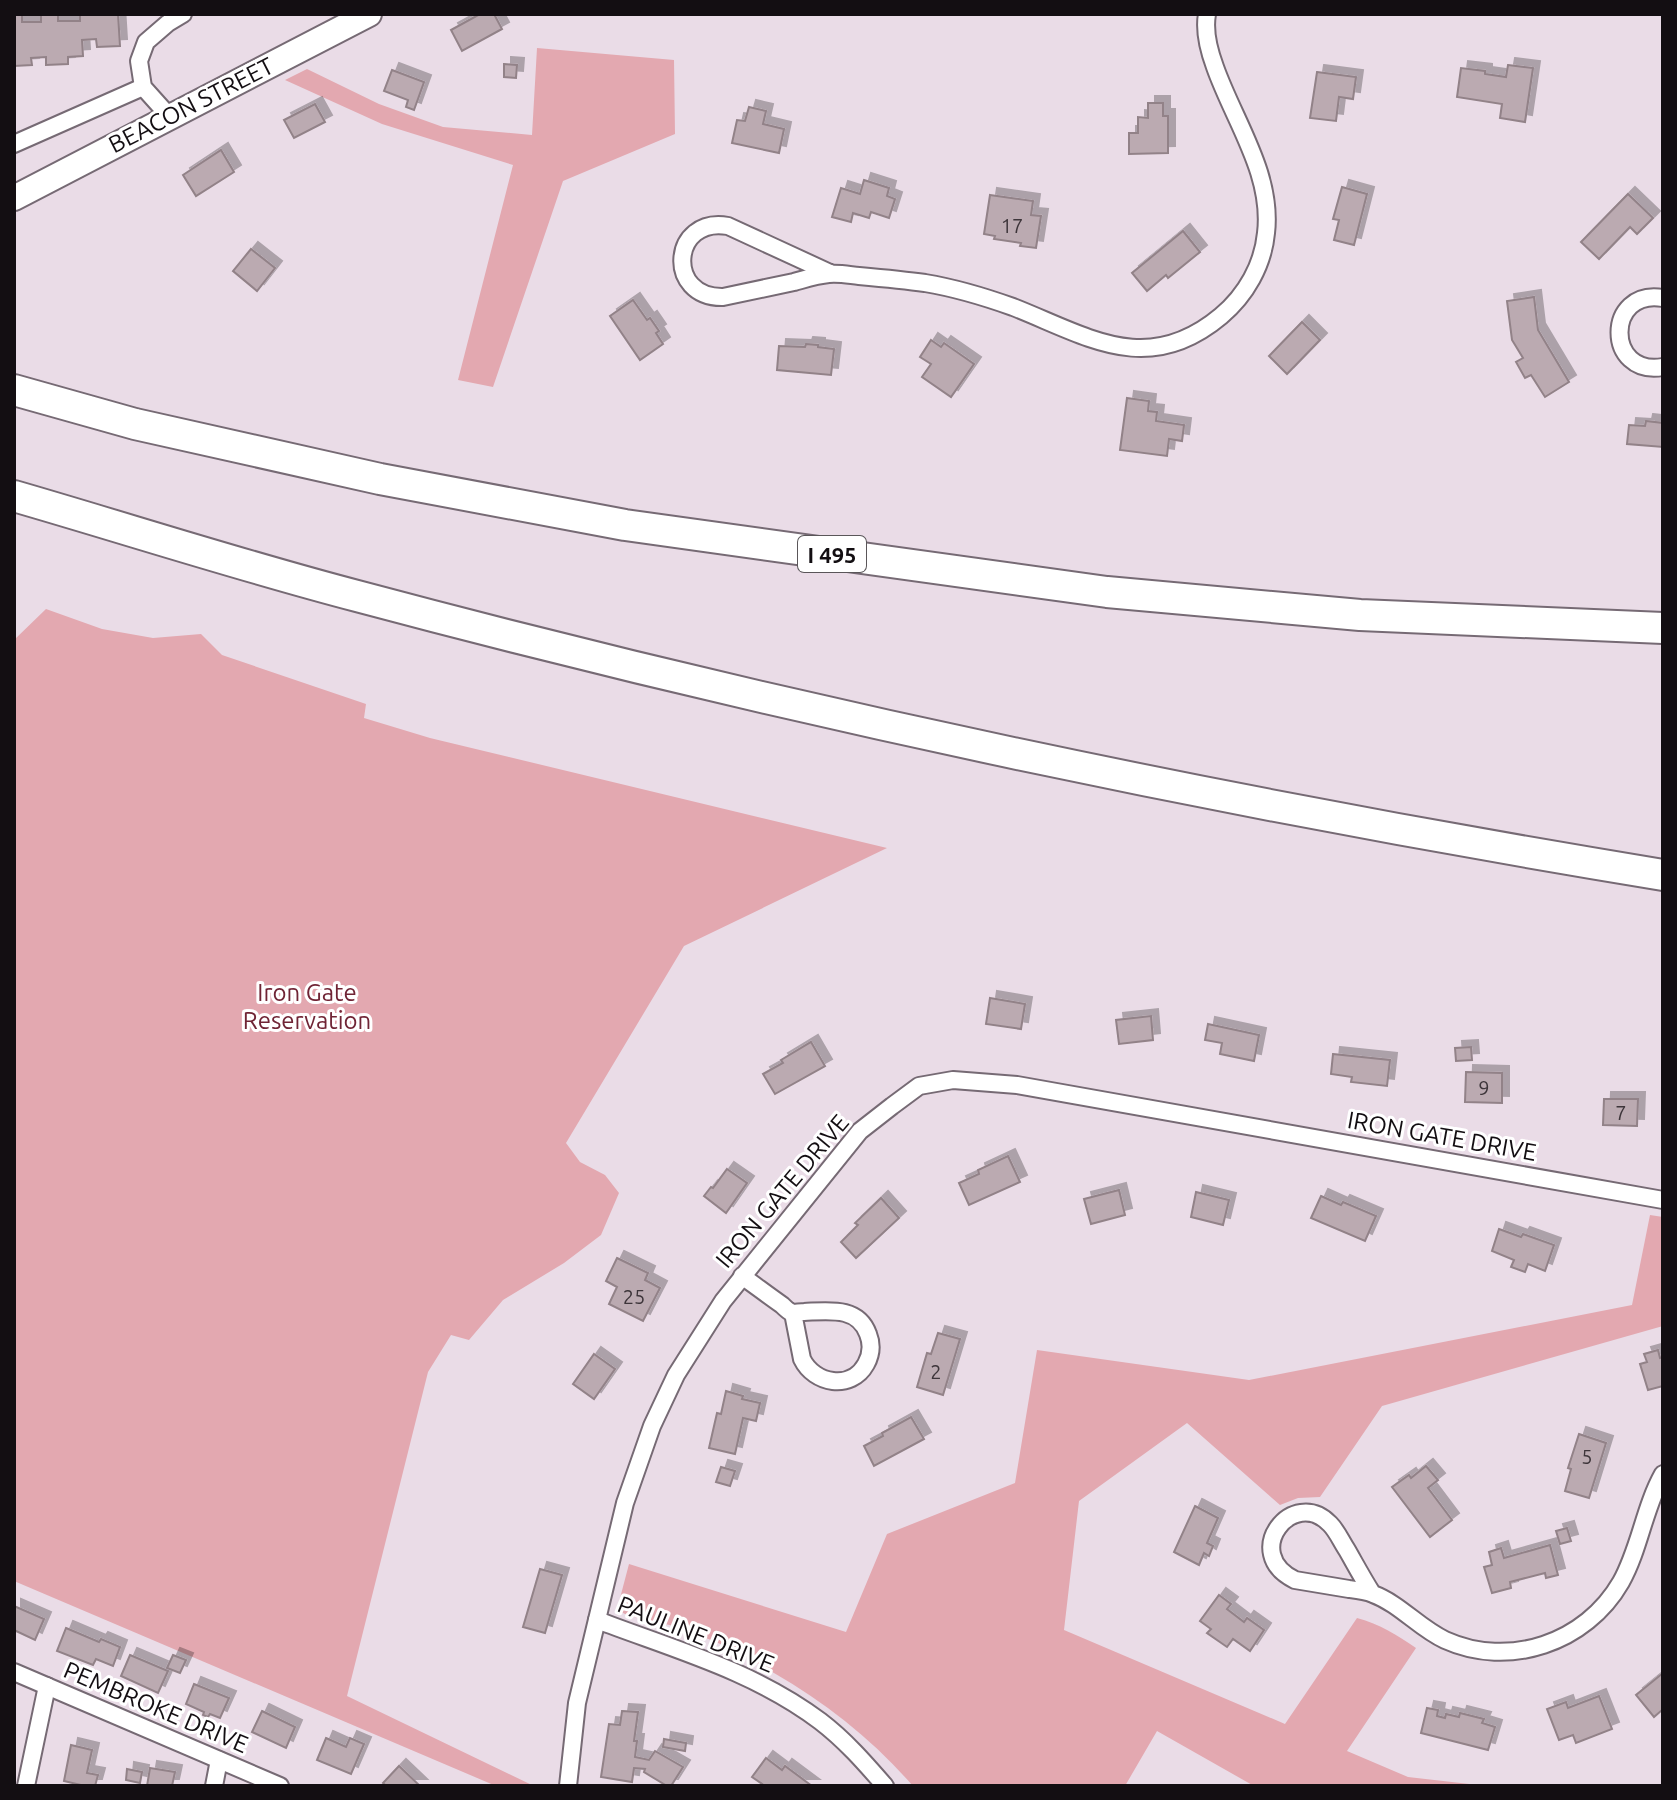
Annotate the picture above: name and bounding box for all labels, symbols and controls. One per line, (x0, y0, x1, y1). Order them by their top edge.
street label: BEACON STREET (104, 52, 278, 158)
house number: 17 (1001, 214, 1023, 237)
road number: I 495 (798, 536, 866, 572)
park label: Iron Gate Reservation (243, 979, 371, 1034)
house number: 9 (1478, 1076, 1490, 1099)
house number: 7 (1615, 1101, 1627, 1124)
street label: IRON GATE DRIVE (1345, 1106, 1539, 1166)
street label: IRON GATE DRIVE (710, 1109, 854, 1273)
house number: 25 (623, 1285, 645, 1308)
house number: 2 (930, 1360, 942, 1383)
house number: 5 (1581, 1445, 1593, 1468)
street label: PAULINE DRIVE (614, 1590, 778, 1678)
street label: PEMBROKE DRIVE (60, 1656, 252, 1758)

